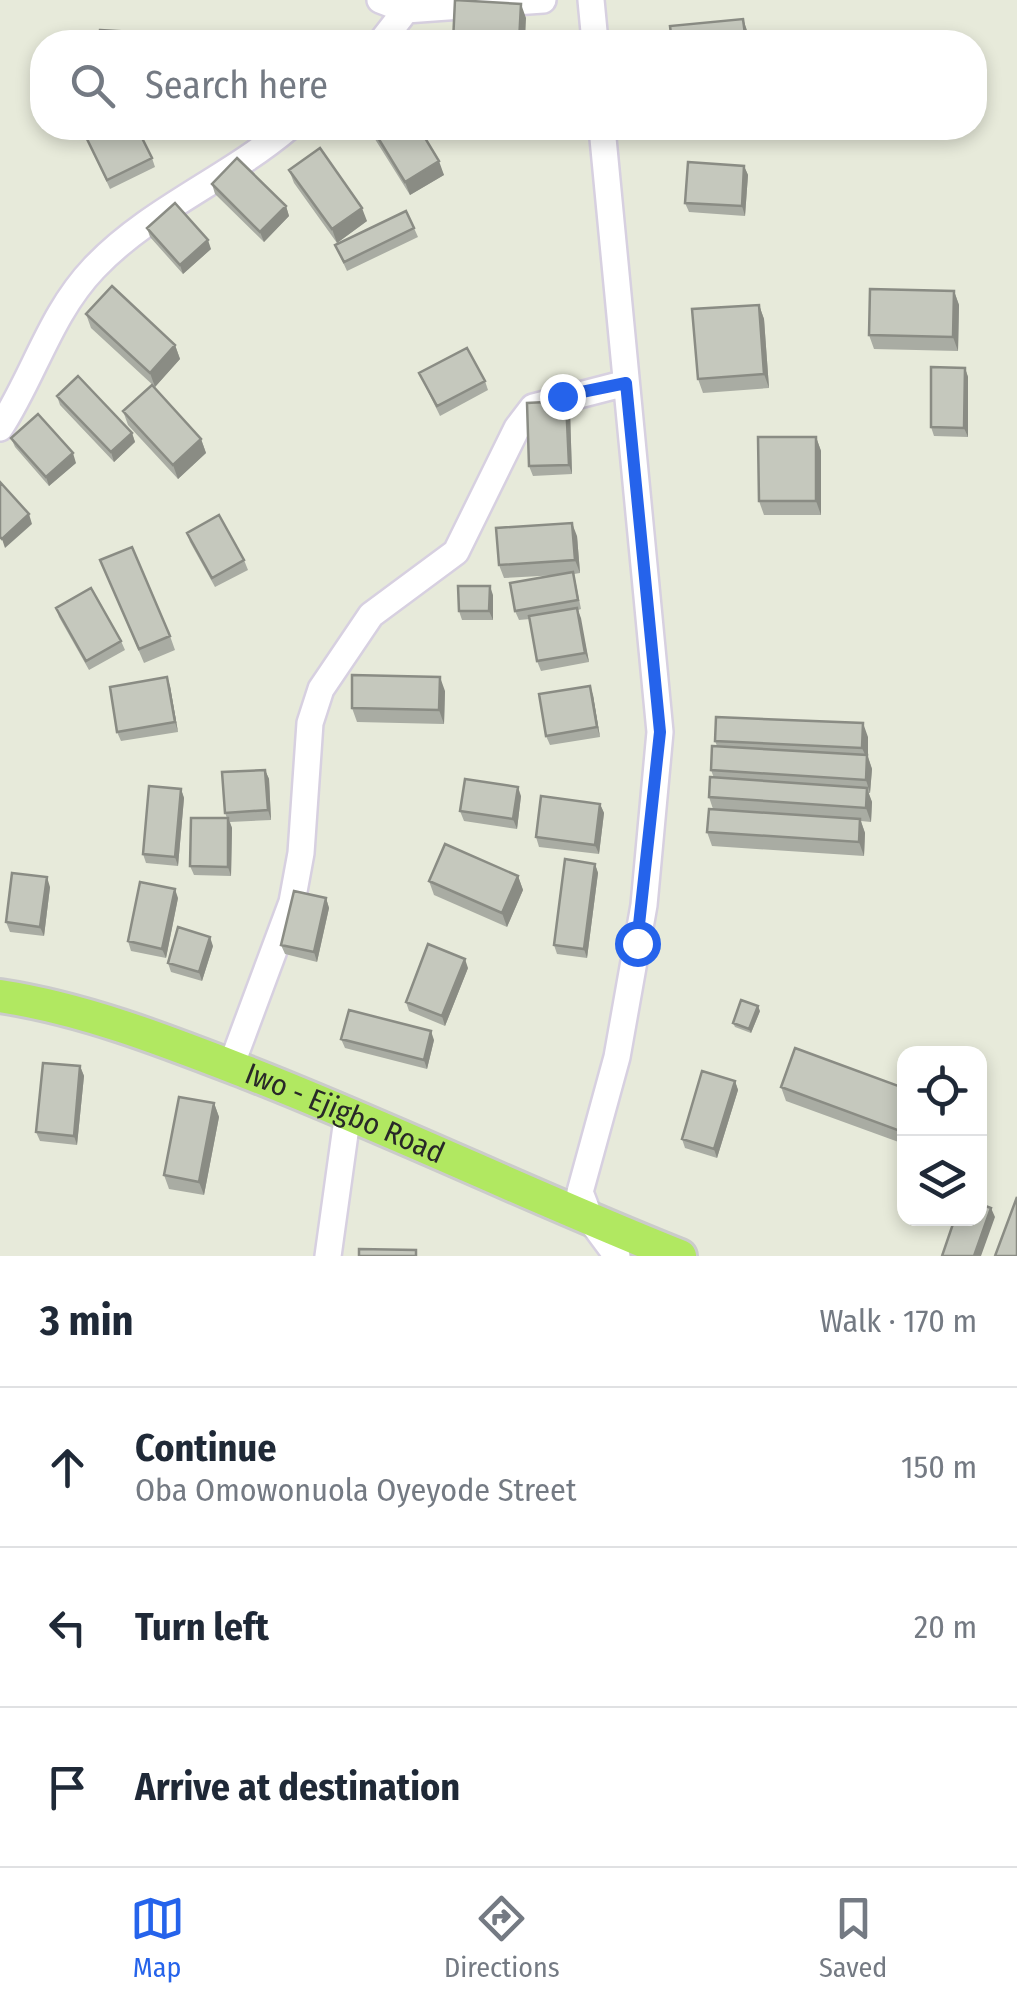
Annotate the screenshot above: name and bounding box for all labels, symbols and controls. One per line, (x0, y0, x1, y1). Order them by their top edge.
search box (30, 30, 987, 140)
icon: search (65, 58, 120, 113)
text: Search here (145, 62, 328, 108)
route end (540, 374, 586, 420)
route start (615, 921, 661, 967)
map controls (897, 1046, 987, 1226)
button: locate (897, 1046, 987, 1136)
street label: Iwo - Ejigbo Road (240, 1055, 450, 1171)
button: layers (897, 1136, 987, 1226)
text: 3 min (40, 1296, 134, 1346)
text: Walk · 170 m (820, 1302, 977, 1340)
text: Continue (135, 1425, 276, 1471)
icon: ahead (40, 1440, 95, 1495)
text: 150 m (901, 1448, 977, 1486)
text: Oba Omowonuola Oyeyode Street (135, 1471, 576, 1509)
icon: left (40, 1600, 95, 1655)
text: Turn left (135, 1604, 269, 1650)
text: 20 m (914, 1608, 977, 1646)
icon: arrive (40, 1760, 95, 1815)
text: Arrive at destination (135, 1764, 460, 1810)
tab: Map (130, 1891, 185, 1984)
tab: Directions (444, 1891, 560, 1984)
tab: Saved (819, 1891, 887, 1984)

